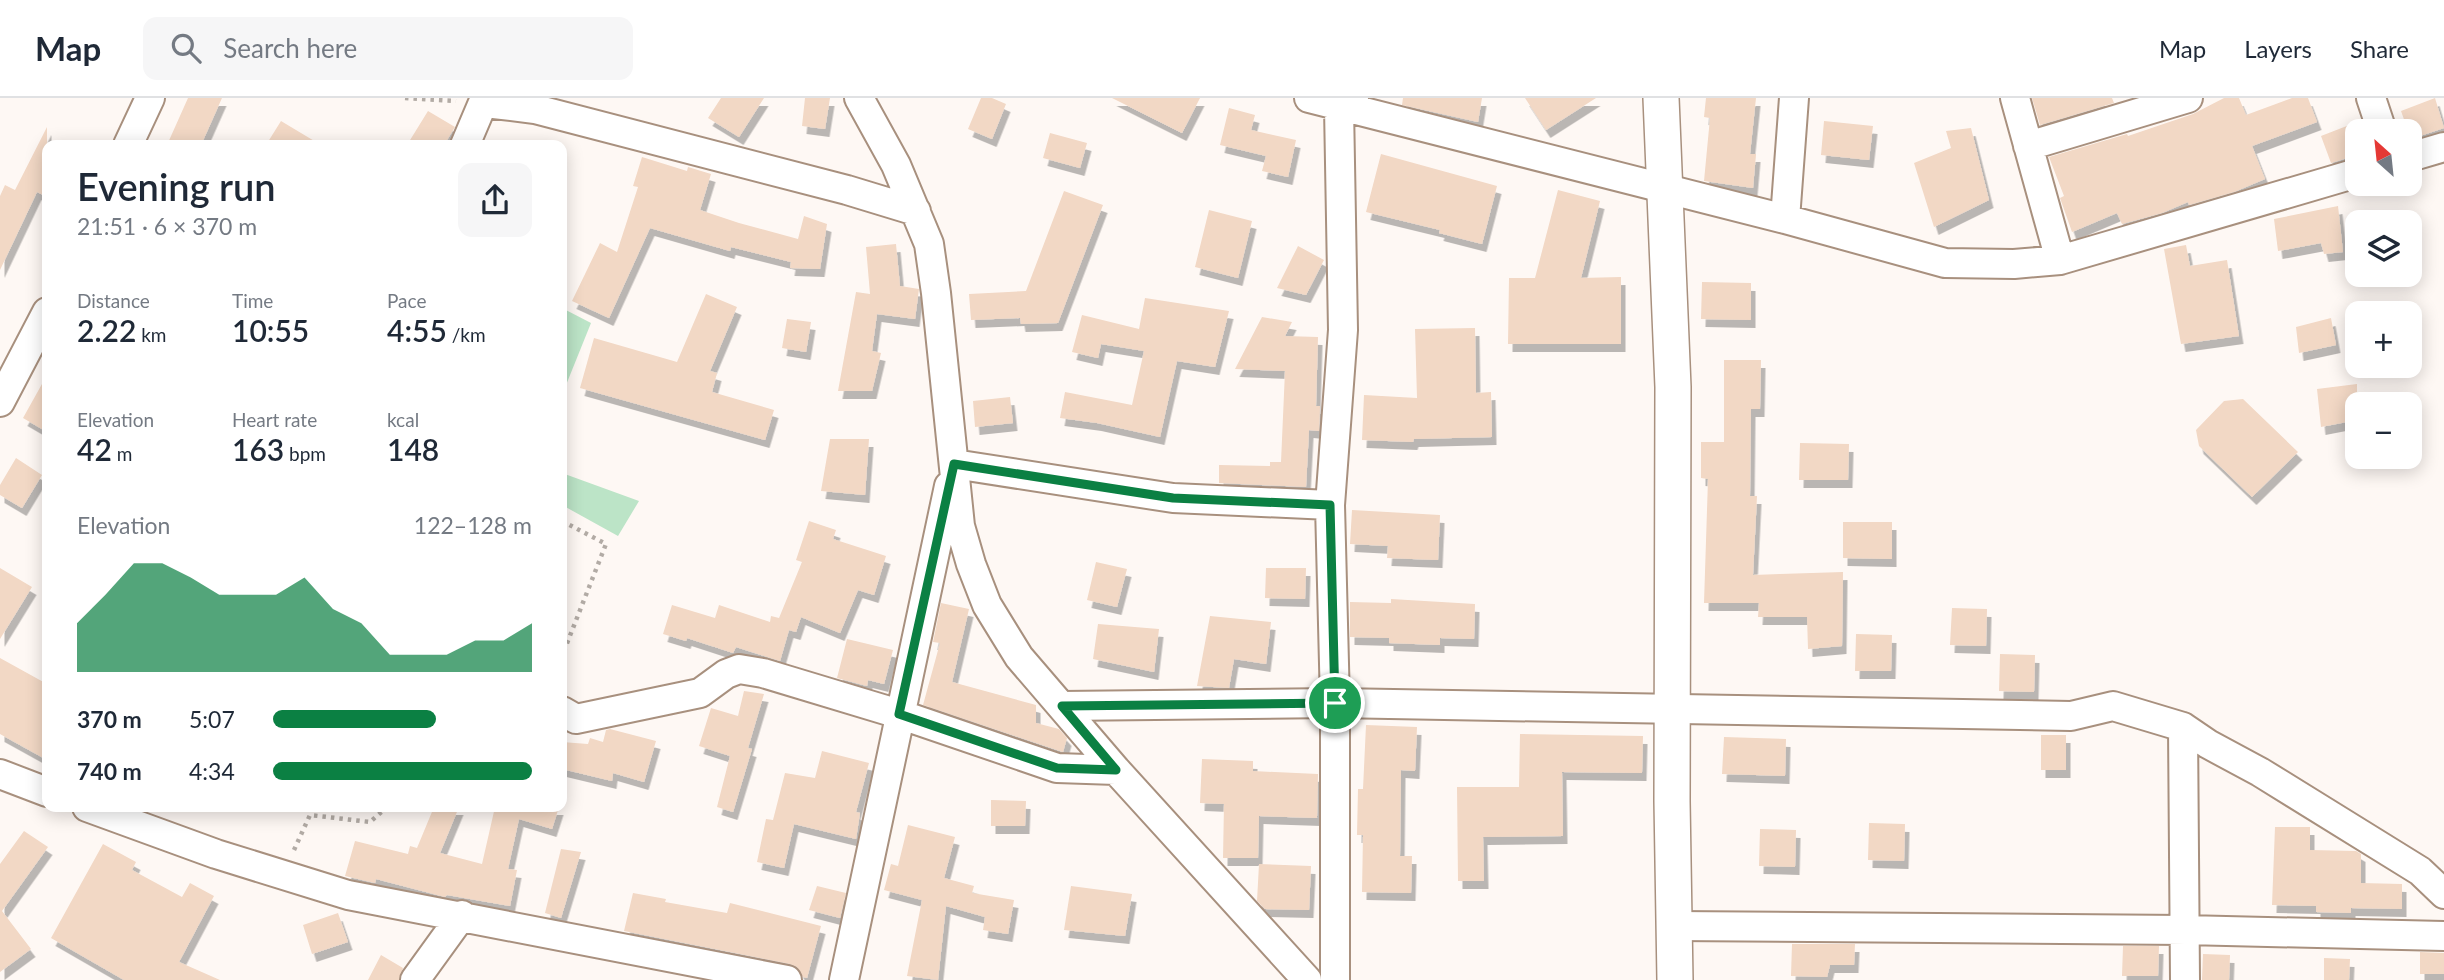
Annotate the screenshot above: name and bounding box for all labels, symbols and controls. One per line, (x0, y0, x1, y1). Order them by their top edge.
search box (143, 17, 633, 80)
text: Map (35, 28, 101, 68)
icon: search (167, 29, 205, 67)
text: Search here (223, 32, 357, 64)
text: Map (2159, 34, 2206, 63)
text: Layers (2244, 34, 2312, 63)
text: Share (2350, 34, 2409, 63)
north arrow (2345, 119, 2422, 196)
map controls (2345, 119, 2422, 469)
text: Evening run (77, 163, 276, 209)
button: share (458, 163, 532, 237)
button: layers (2345, 210, 2422, 287)
text: 21:51 · 6 × 370 m (77, 212, 257, 240)
text: Distance (77, 289, 150, 312)
text: Time (232, 289, 273, 312)
text: Pace (387, 289, 426, 312)
button: + (2345, 301, 2422, 378)
text: 2.22 (77, 312, 136, 348)
text: 10:55 (232, 312, 309, 348)
text: 4:55 (387, 312, 447, 348)
text: km (136, 323, 166, 346)
text: /km (447, 323, 486, 346)
button: − (2345, 392, 2422, 469)
text: Elevation (77, 408, 154, 431)
text: Heart rate (232, 408, 317, 431)
text: kcal (387, 408, 419, 431)
text: 42 (77, 431, 112, 467)
text: 163 (232, 431, 284, 467)
text: 148 (387, 431, 439, 467)
text: m (112, 442, 132, 465)
text: bpm (284, 442, 326, 465)
text: Elevation (77, 511, 170, 539)
text: 122–128 m (414, 511, 532, 539)
pin (1305, 673, 1365, 733)
icon: arrive (1316, 684, 1354, 722)
text: 370 m (77, 705, 142, 733)
text: 5:07 (189, 705, 235, 733)
text: 740 m (77, 757, 142, 785)
text: 4:34 (189, 757, 235, 785)

